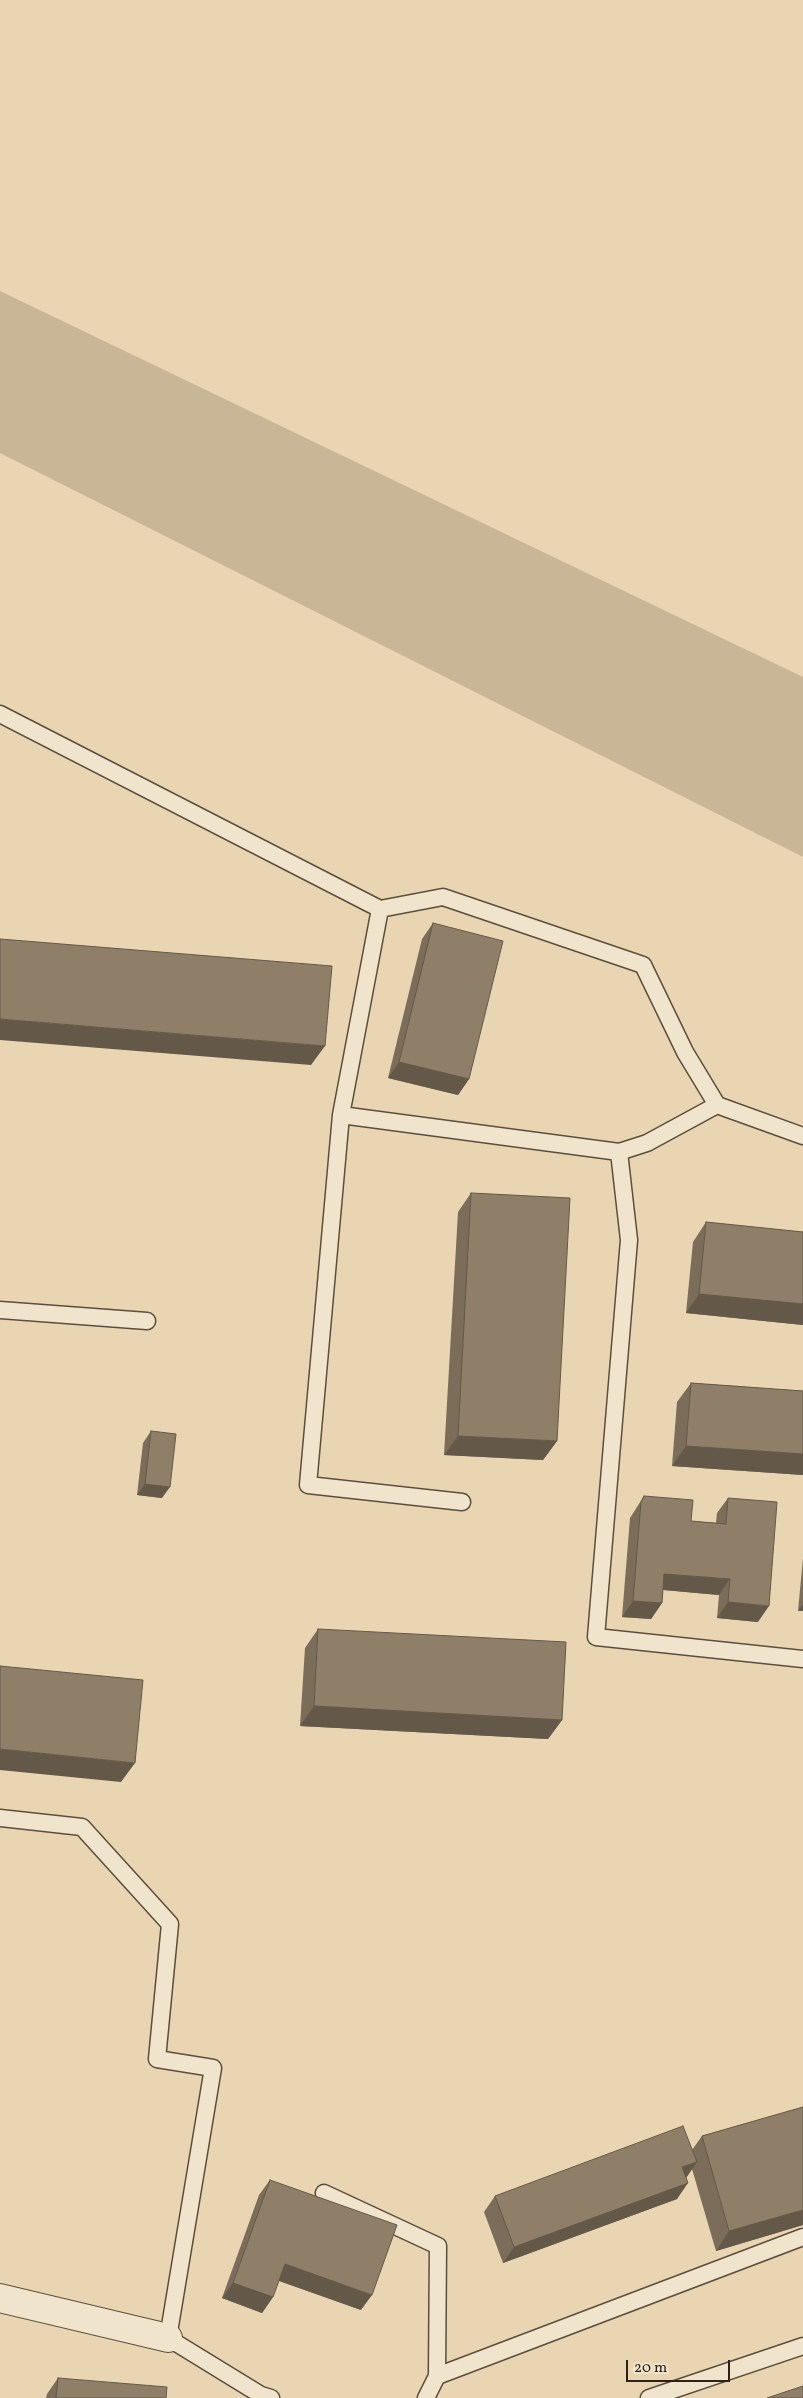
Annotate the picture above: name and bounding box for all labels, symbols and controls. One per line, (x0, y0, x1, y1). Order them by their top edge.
scale bar (628, 2350, 732, 2382)
text: 20 m (634, 2358, 667, 2379)

